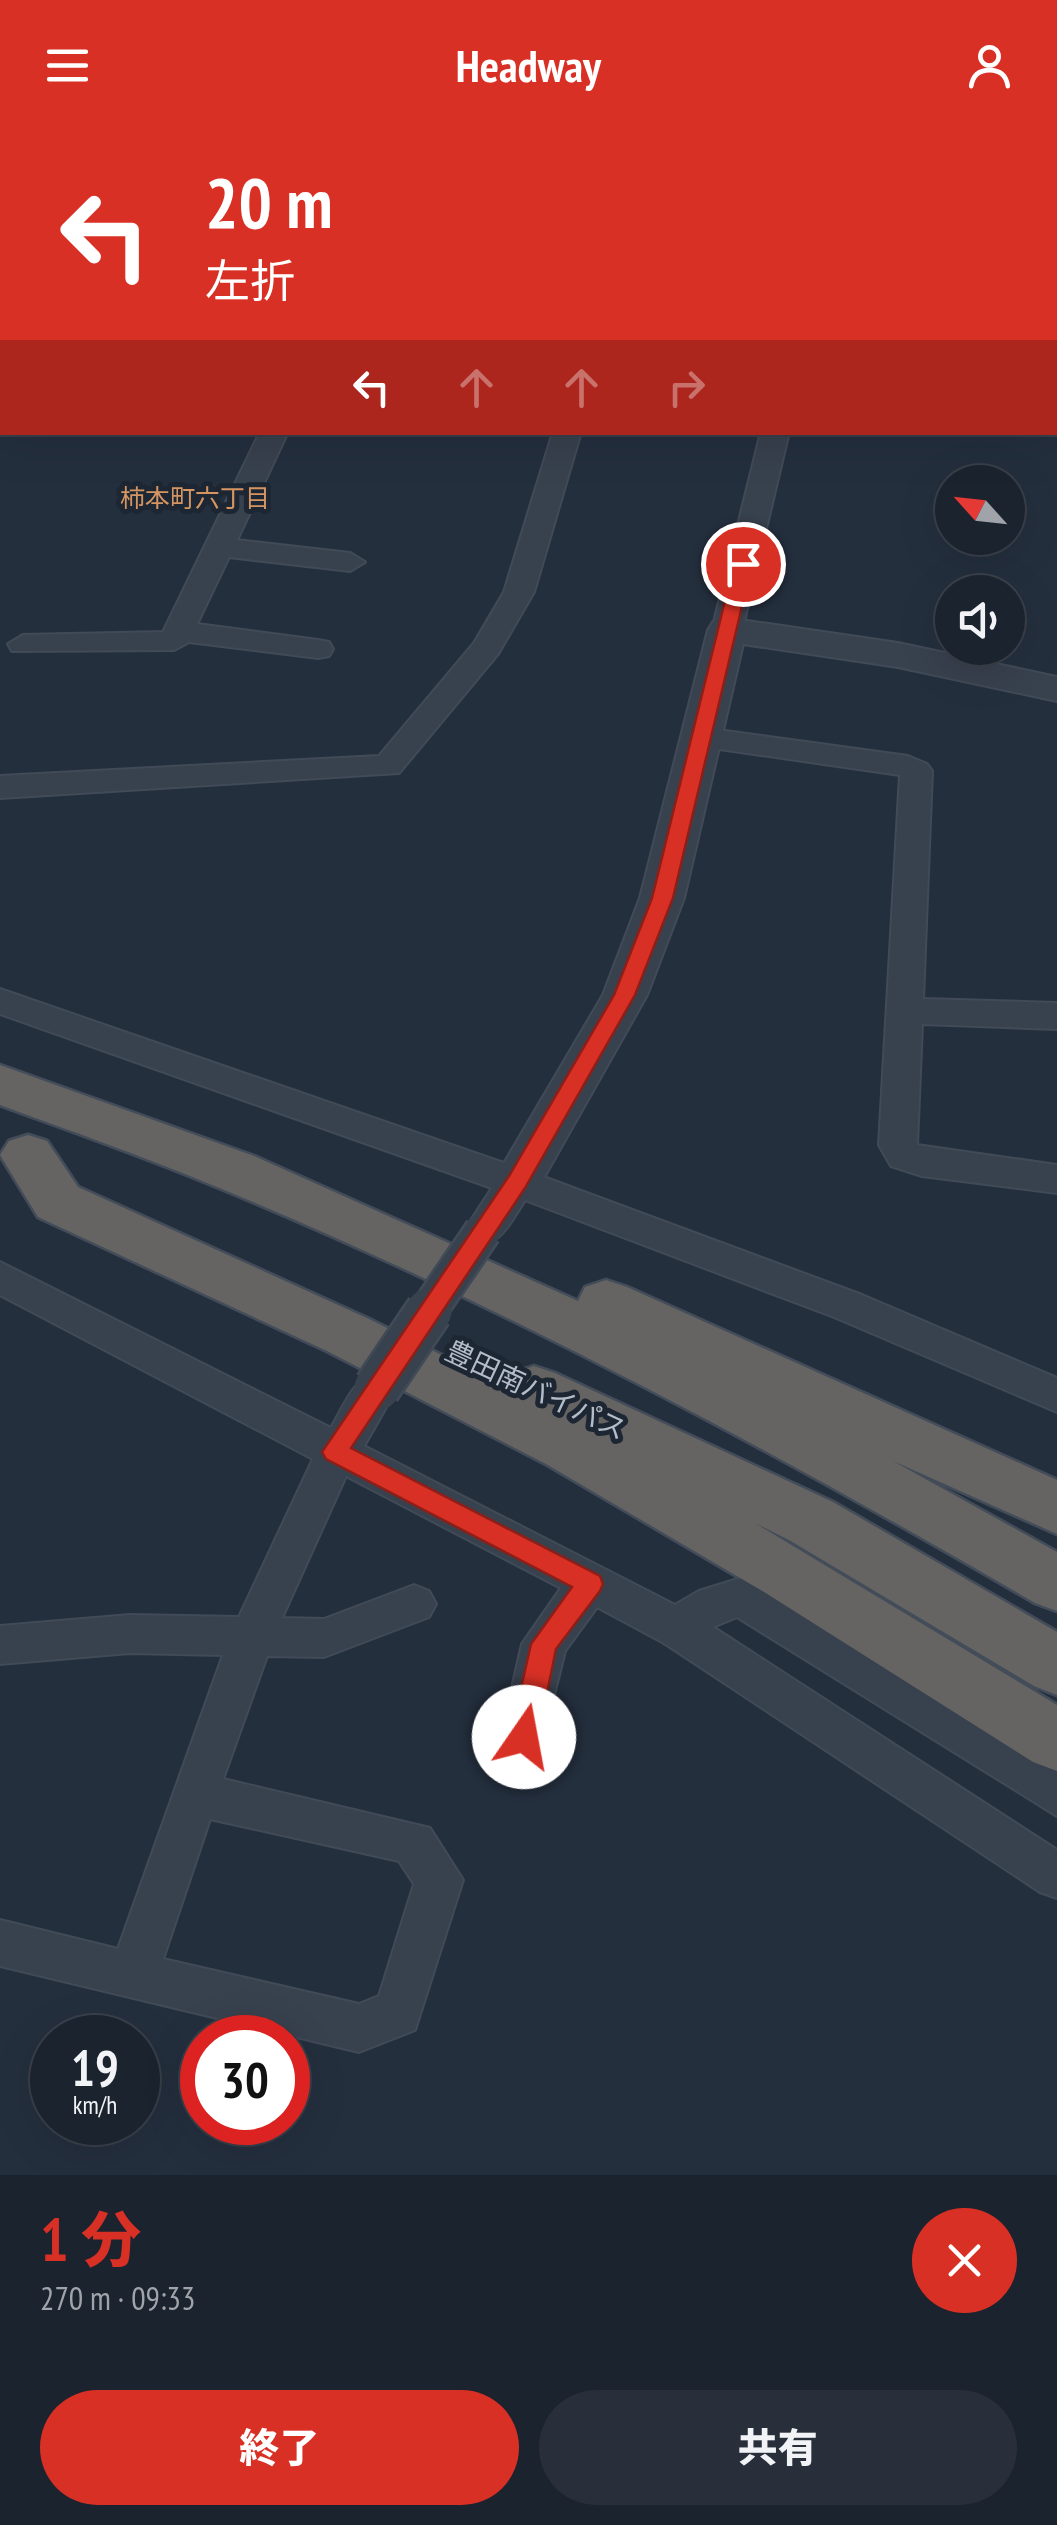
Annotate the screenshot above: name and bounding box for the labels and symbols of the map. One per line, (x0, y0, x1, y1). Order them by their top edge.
north arrow (935, 465, 1025, 555)
district label: 柿本町六丁目 (120, 482, 270, 514)
pin (701, 522, 786, 607)
street label: 豊田南バイパス (440, 1331, 633, 1448)
position arrow (472, 1685, 576, 1789)
speed limit sign: 30 (180, 2015, 310, 2145)

